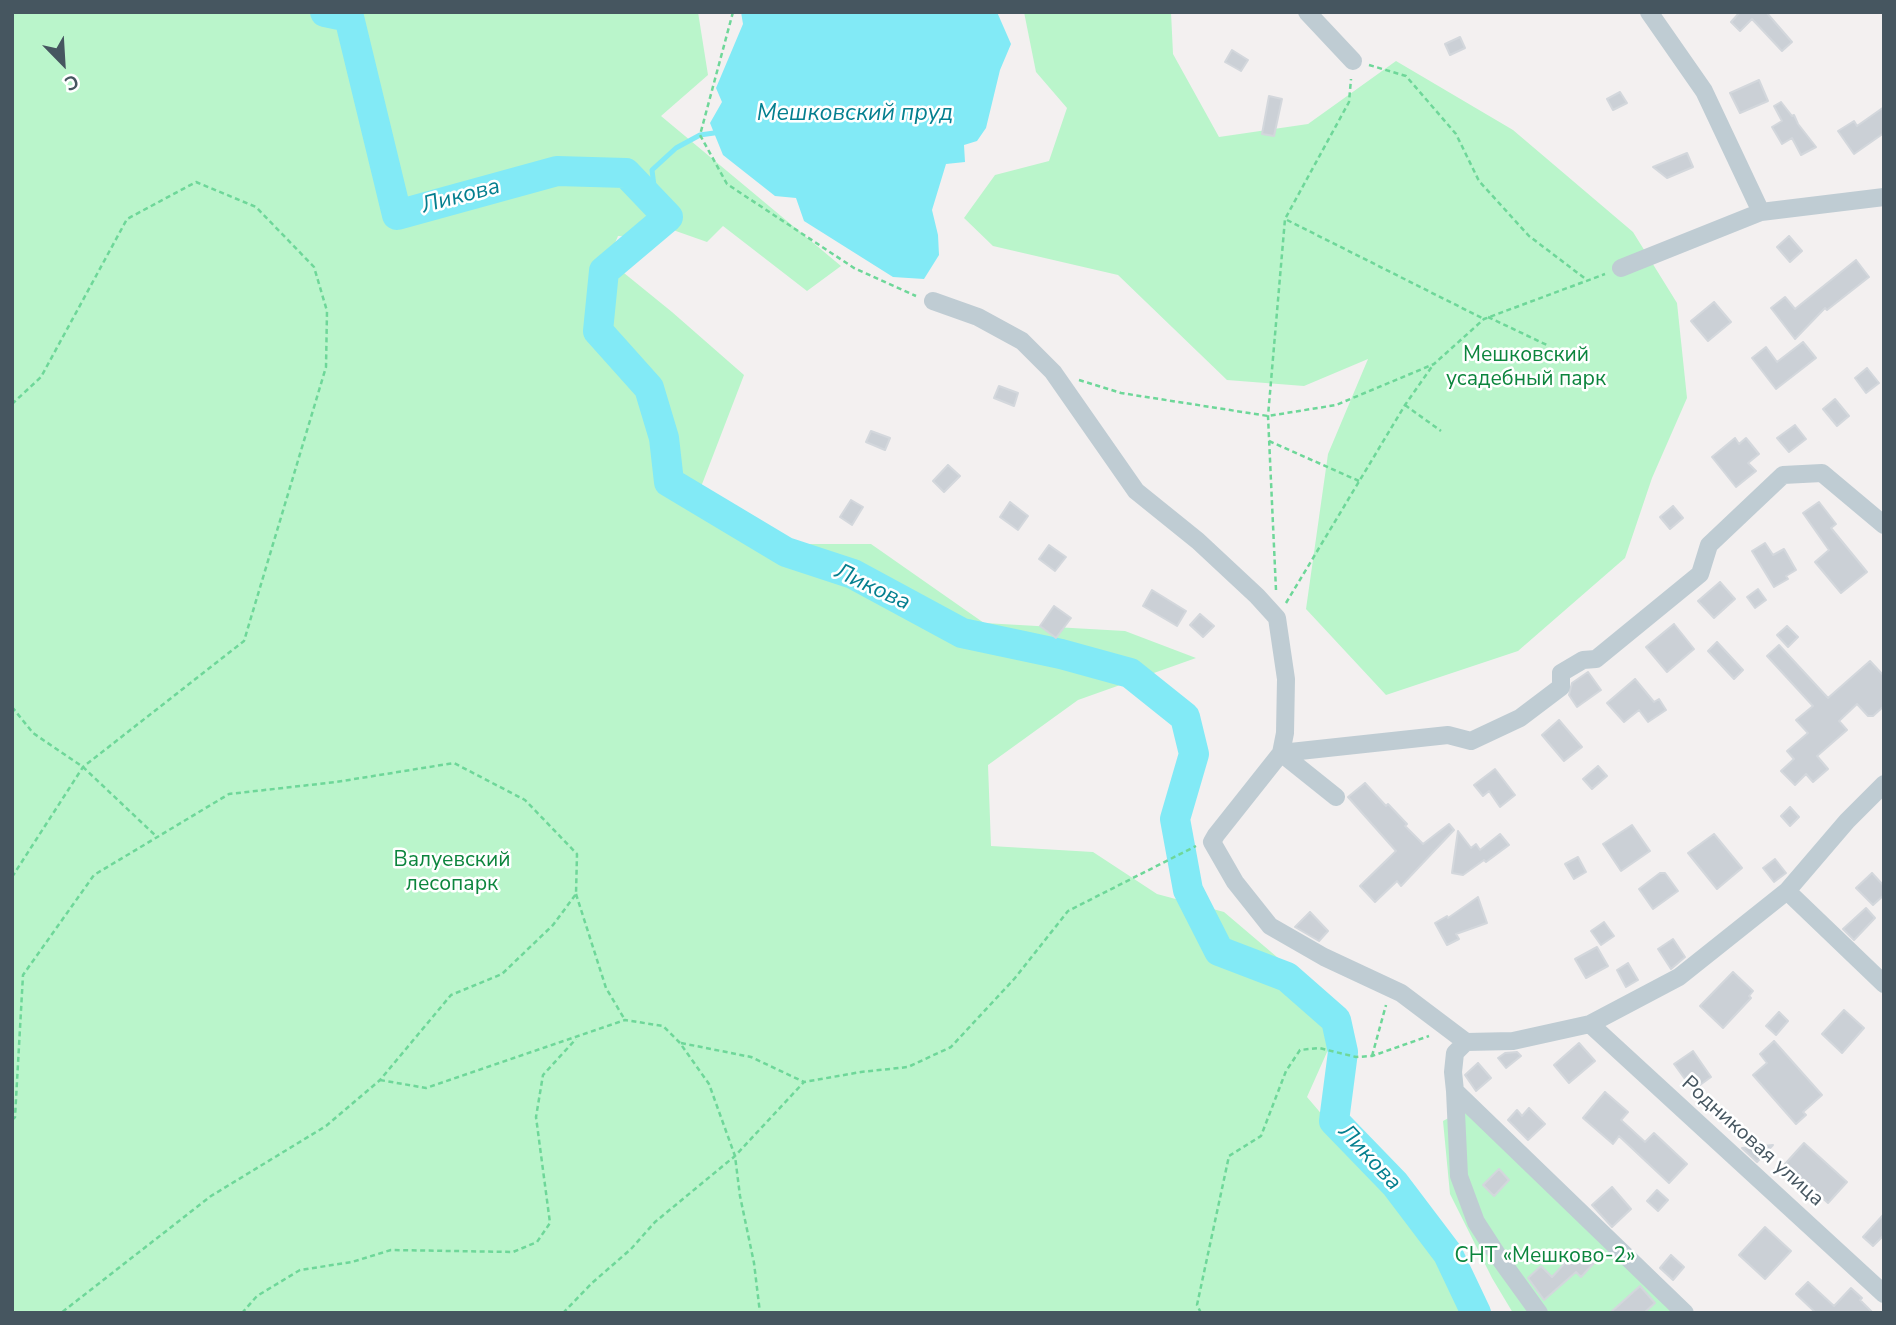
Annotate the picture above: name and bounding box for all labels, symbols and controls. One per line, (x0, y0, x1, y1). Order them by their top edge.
north arrow (28, 28, 98, 98)
text: С (60, 68, 83, 97)
water label: Мешковский пруд (757, 100, 953, 128)
water label: Ликова (419, 173, 503, 221)
park label: Мешковский усадебный парк (1446, 343, 1606, 393)
water label: Ликова (830, 558, 914, 618)
park label: Валуевский лесопарк (394, 848, 510, 898)
street label: Родниковая улица (1676, 1071, 1828, 1213)
water label: Ликова (1331, 1119, 1407, 1197)
park label: СНТ «Мешково-2» (1455, 1244, 1635, 1270)

